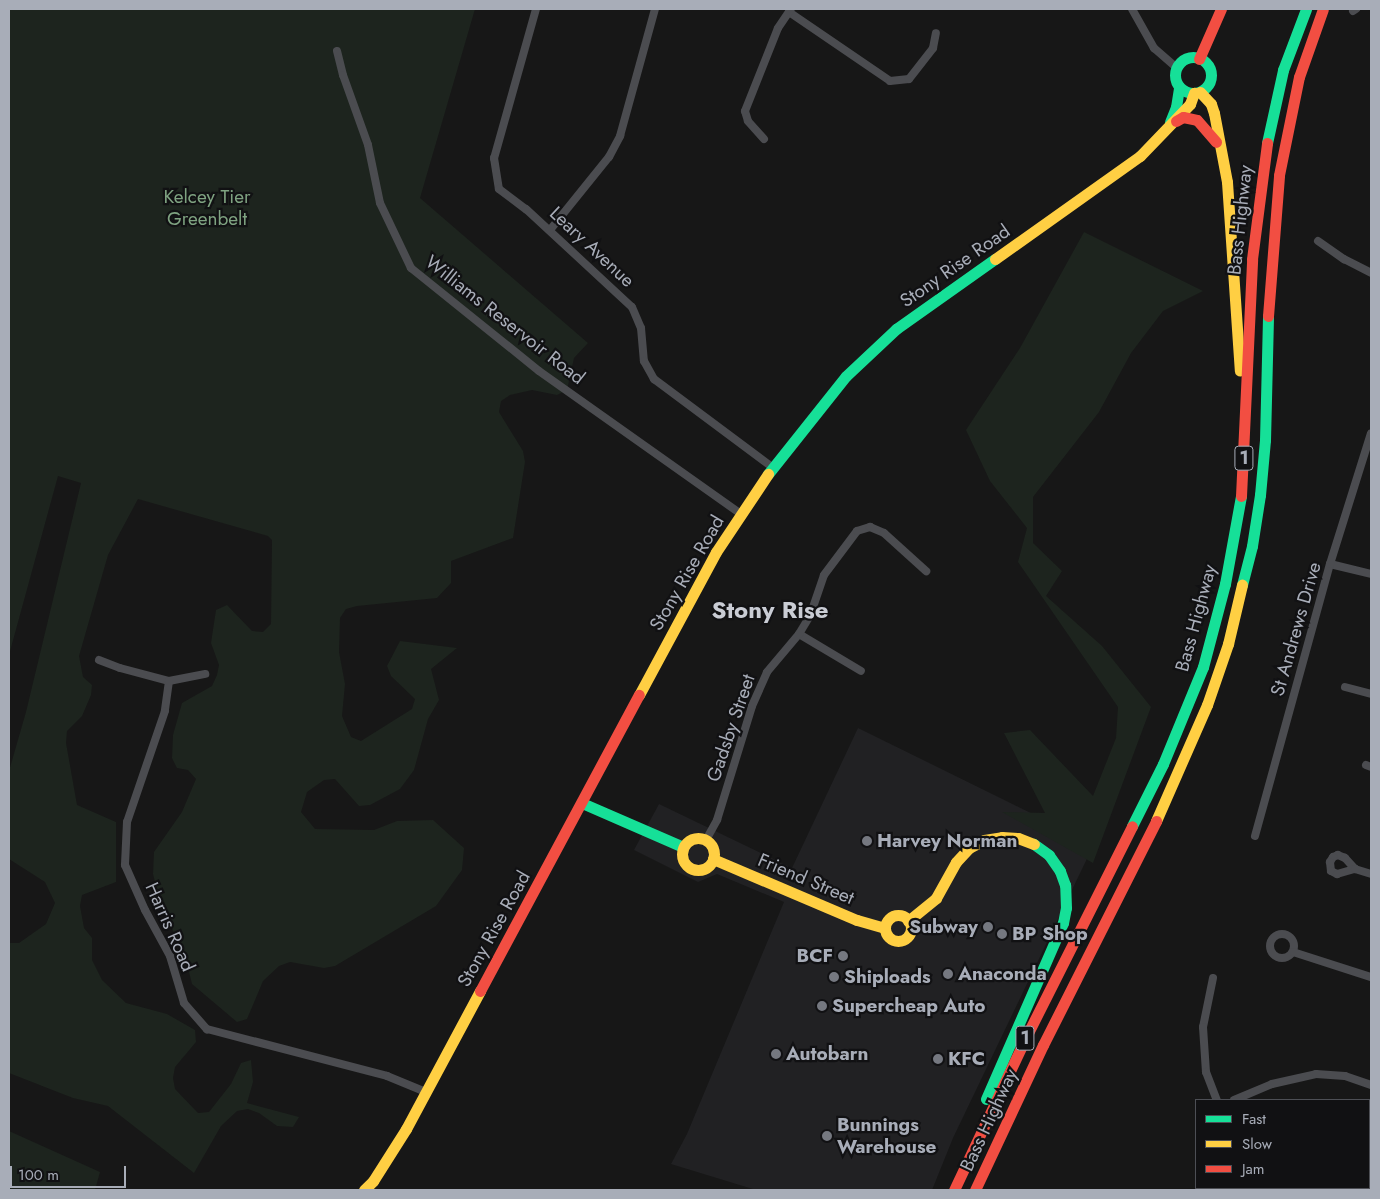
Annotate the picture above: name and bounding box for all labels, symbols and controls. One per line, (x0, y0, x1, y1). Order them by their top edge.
street label: Bass Highway (1223, 164, 1257, 276)
park label: Kelcey Tier Greenbelt (163, 186, 251, 230)
street label: Leary Avenue (545, 202, 639, 292)
street label: Stony Rise Road (896, 220, 1014, 312)
street label: Williams Reservoir Road (421, 251, 589, 389)
road number: 1 (1234, 442, 1254, 473)
street label: Stony Rise Road (645, 511, 729, 635)
street label: St Andrews Drive (1266, 559, 1326, 699)
street label: Bass Highway (1171, 562, 1221, 674)
district label: Stony Rise (711, 596, 829, 624)
street label: Gadsby Street (702, 671, 760, 785)
place label: Harvey Norman (877, 830, 1017, 852)
marker: Harvey Norman (861, 835, 873, 847)
street label: Friend Street (755, 849, 857, 909)
street label: Stony Rise Road (453, 867, 535, 991)
street label: Harris Road (140, 879, 200, 975)
place label: Subway (909, 916, 978, 938)
marker: Subway (982, 921, 994, 933)
place label: BP Shop (1012, 923, 1088, 945)
marker: BP Shop (996, 928, 1008, 940)
place label: BCF (797, 945, 833, 967)
marker: BCF (837, 950, 849, 962)
place label: Anaconda (958, 963, 1047, 985)
place label: Shiploads (844, 966, 931, 988)
marker: Anaconda (942, 968, 954, 980)
marker: Shiploads (828, 971, 840, 983)
place label: Supercheap Auto (832, 995, 985, 1017)
marker: Supercheap Auto (816, 1000, 828, 1012)
road number: 1 (1015, 1022, 1035, 1054)
place label: Autobarn (786, 1043, 868, 1065)
marker: Autobarn (770, 1048, 782, 1060)
place label: KFC (948, 1048, 985, 1070)
marker: KFC (932, 1053, 944, 1065)
street label: Bass Highway (955, 1065, 1023, 1175)
legend (1195, 1099, 1370, 1189)
text: Fast (1242, 1108, 1266, 1130)
place label: Bunnings Warehouse (837, 1114, 936, 1158)
marker: Bunnings Warehouse (821, 1130, 833, 1142)
text: Slow (1242, 1133, 1272, 1155)
scale bar (12, 1156, 129, 1188)
text: Jam (1242, 1158, 1265, 1180)
text: 100 m (18, 1164, 59, 1186)

